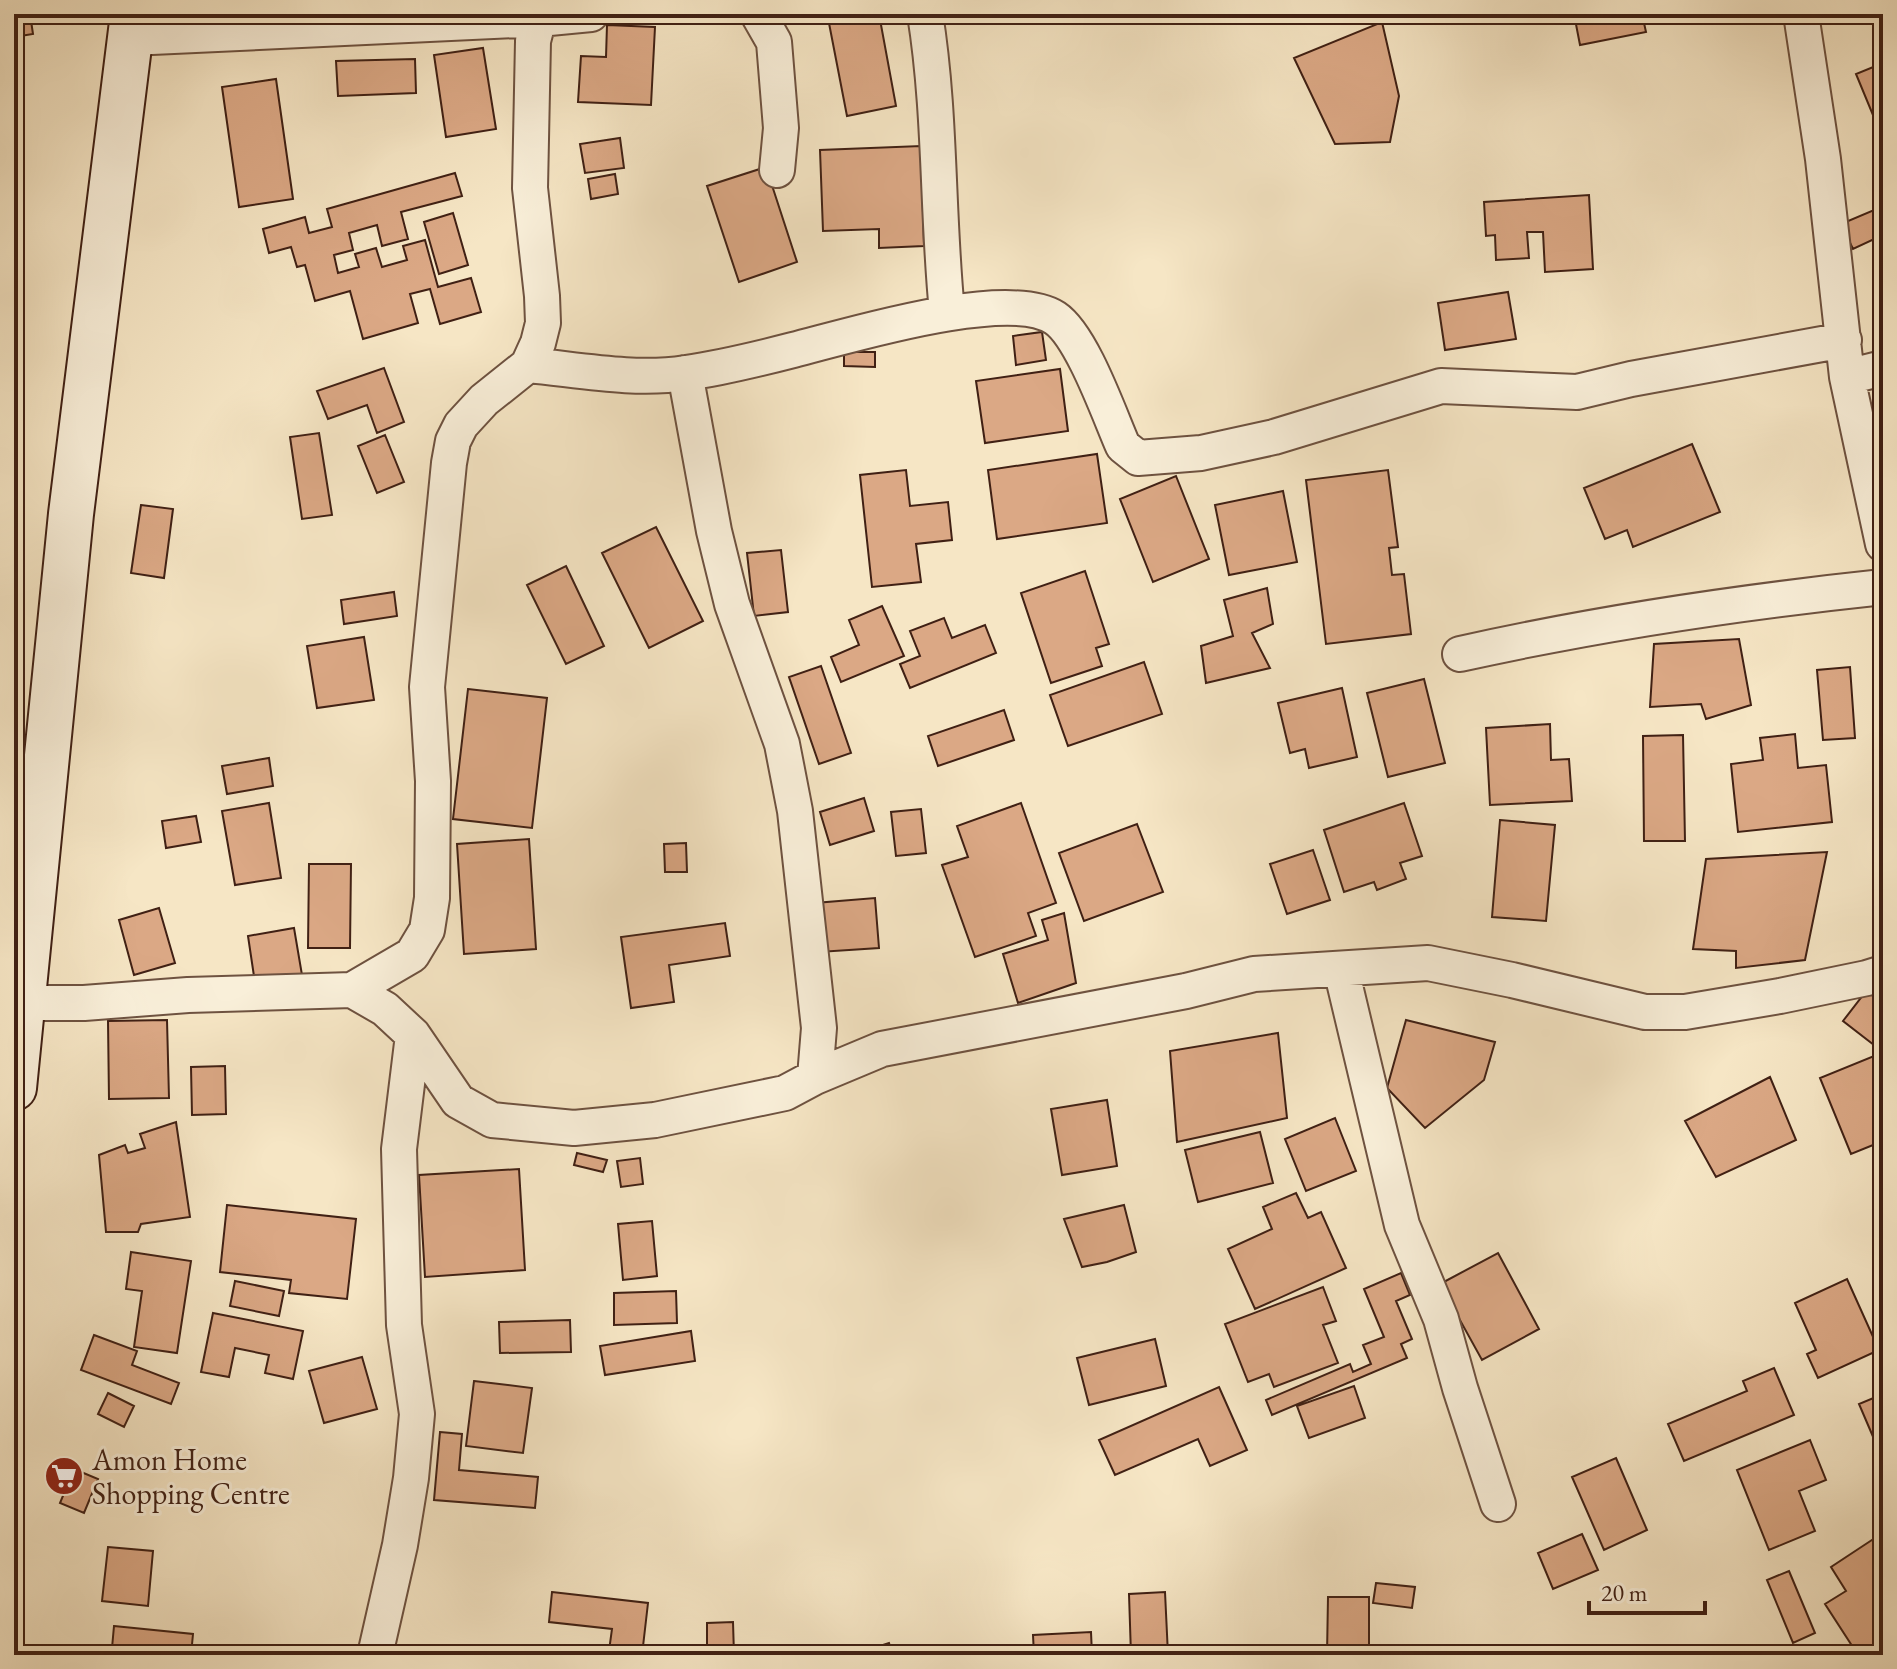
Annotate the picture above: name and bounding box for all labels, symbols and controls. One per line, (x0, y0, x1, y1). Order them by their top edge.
place label: Amon Home Shopping Centre (91, 1440, 290, 1513)
supermarket icon: Amon Home Shopping Centre (43, 1455, 85, 1497)
scale bar (1589, 1565, 1705, 1615)
text: 20 m (1601, 1577, 1648, 1608)

